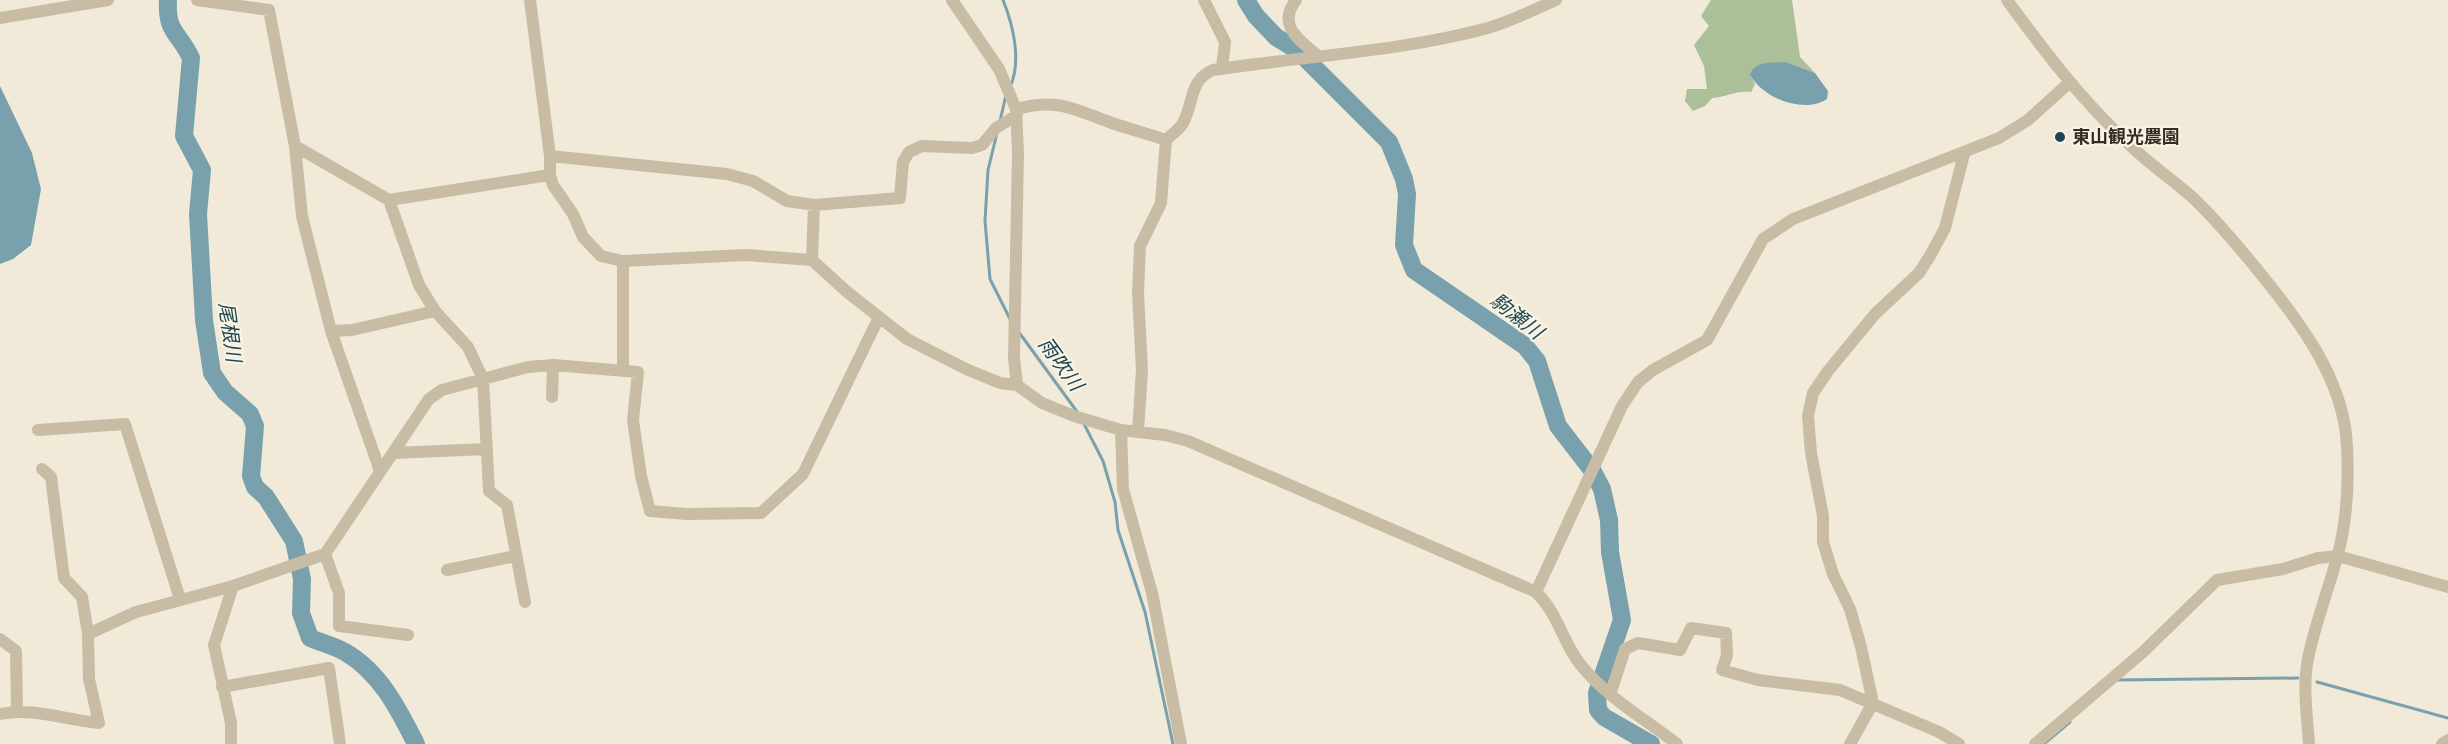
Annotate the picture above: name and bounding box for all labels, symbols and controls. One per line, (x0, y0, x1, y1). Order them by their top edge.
place label: 東山観光農園 (2072, 125, 2180, 148)
marker: 東山観光農園 (2053, 130, 2067, 144)
water label: 駒瀬川 (1485, 287, 1550, 346)
water label: 尾根川 (213, 300, 247, 365)
water label: 雨吹川 (1033, 332, 1090, 398)

